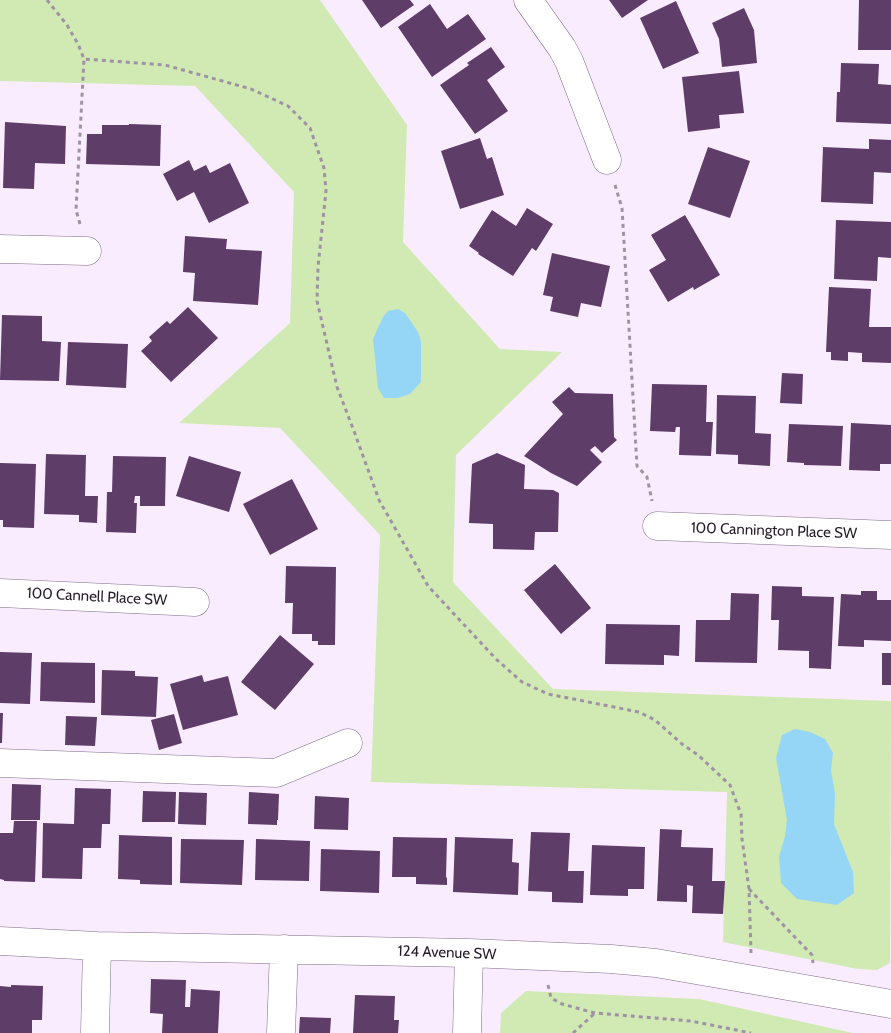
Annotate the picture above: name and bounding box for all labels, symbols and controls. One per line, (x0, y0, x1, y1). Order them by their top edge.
street label: 100 Cannington Place SW (691, 519, 857, 543)
street label: 100 Cannell Place SW (26, 584, 168, 610)
street label: 124 Avenue SW (397, 942, 497, 964)

